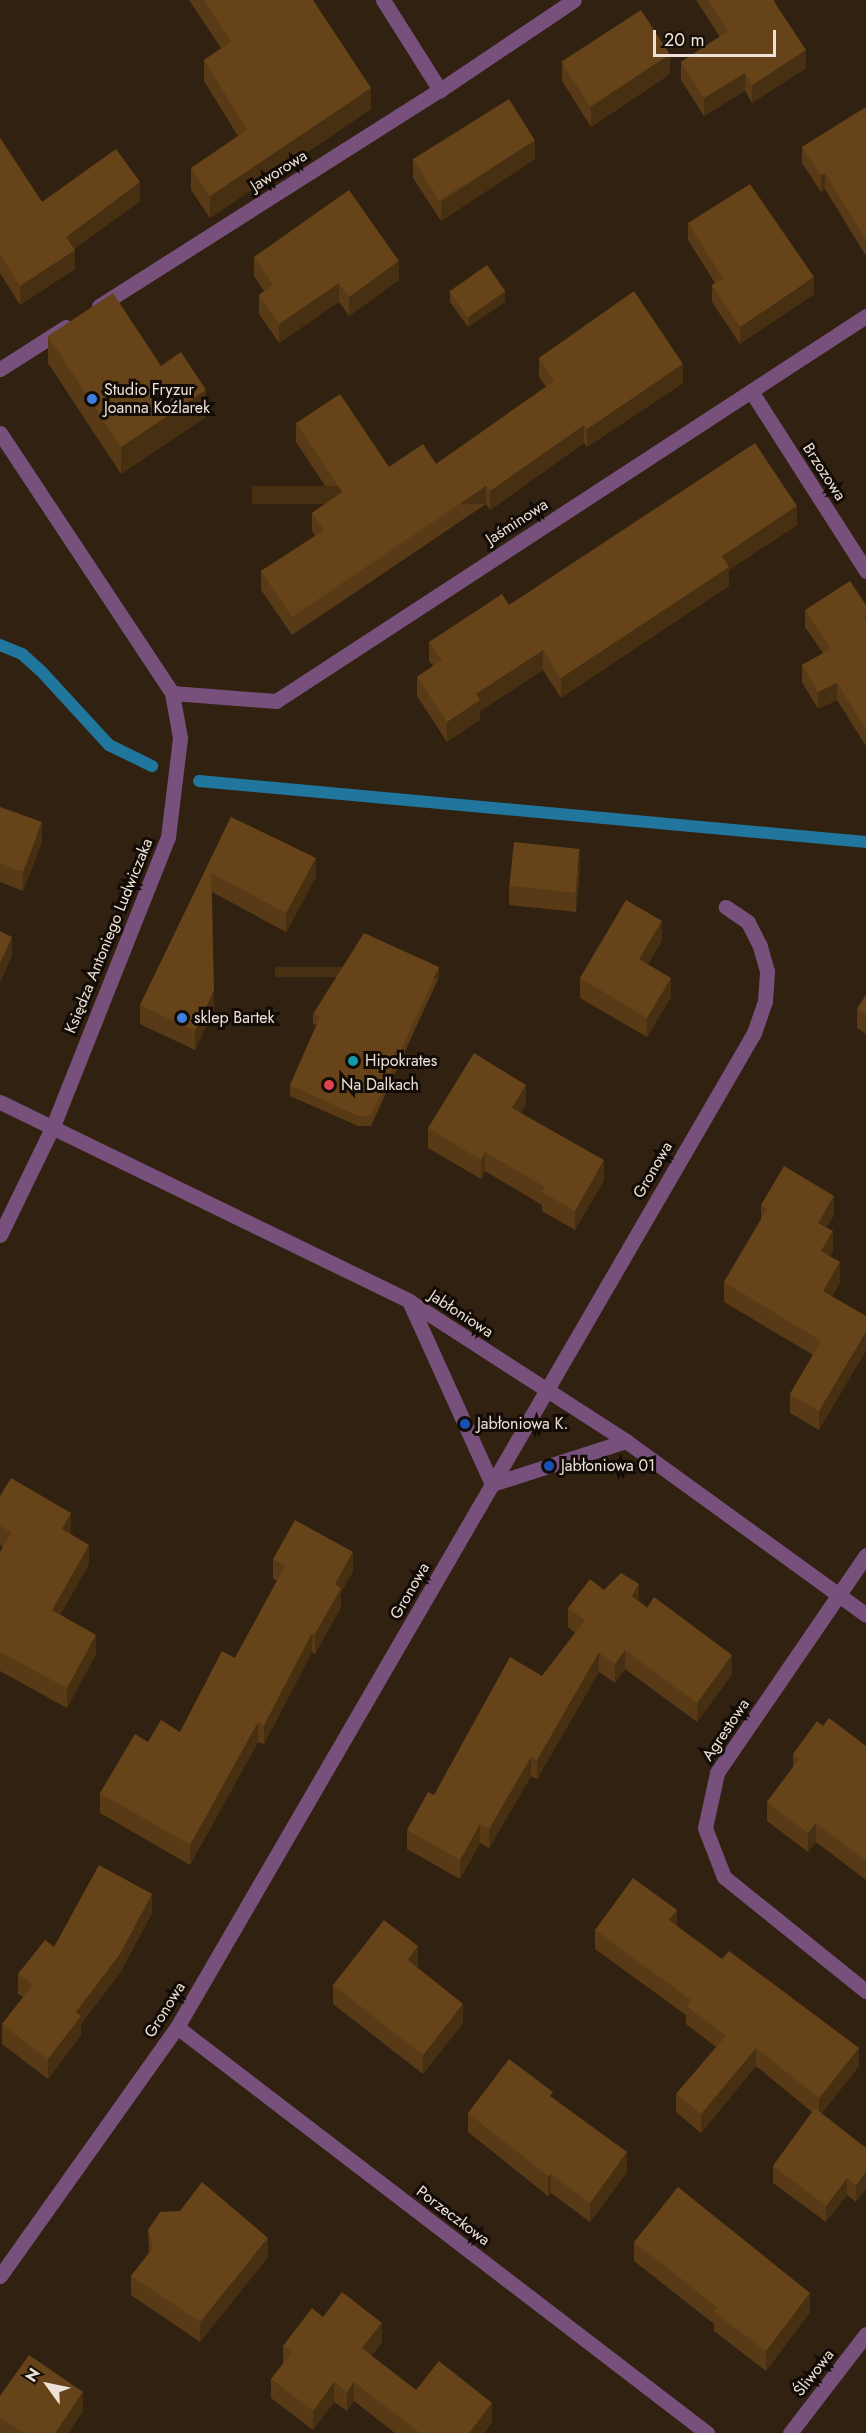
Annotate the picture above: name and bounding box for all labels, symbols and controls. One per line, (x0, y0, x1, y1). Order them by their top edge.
scale bar (656, 18, 779, 56)
text: 20 m (664, 27, 704, 53)
street label: Jaworowa (247, 146, 311, 196)
place label: Studio Fryzur Joanna Koźlarek (104, 380, 210, 418)
marker: Studio Fryzur Joanna Koźlarek (85, 392, 99, 406)
street label: Brzozowa (798, 440, 850, 504)
street label: Jaśminowa (482, 495, 552, 549)
street label: Księdza Antoniego Ludwiczaka (61, 836, 157, 1036)
place label: sklep Bartek (194, 1008, 275, 1028)
marker: sklep Bartek (175, 1011, 189, 1025)
place label: Hipokrates (365, 1051, 437, 1071)
marker: Hipokrates (346, 1054, 360, 1068)
place label: Na Dalkach (341, 1075, 419, 1095)
marker: Na Dalkach (322, 1078, 336, 1092)
street label: Gronowa (629, 1138, 677, 1202)
street label: Jabłoniowa (425, 1286, 497, 1342)
place label: Jabłoniowa K. (477, 1414, 568, 1434)
marker: Jabłoniowa K. (458, 1417, 472, 1431)
place label: Jabłoniowa 01 (561, 1456, 655, 1476)
marker: Jabłoniowa 01 (542, 1459, 556, 1473)
street label: Gronowa (386, 1559, 434, 1623)
street label: Agrestowa (698, 1695, 754, 1765)
street label: Gronowa (140, 1979, 190, 2041)
street label: Porzeczkowa (412, 2182, 494, 2250)
street label: Śliwowa (790, 2346, 838, 2400)
north arrow (18, 2355, 78, 2415)
text: N (19, 2363, 46, 2387)

